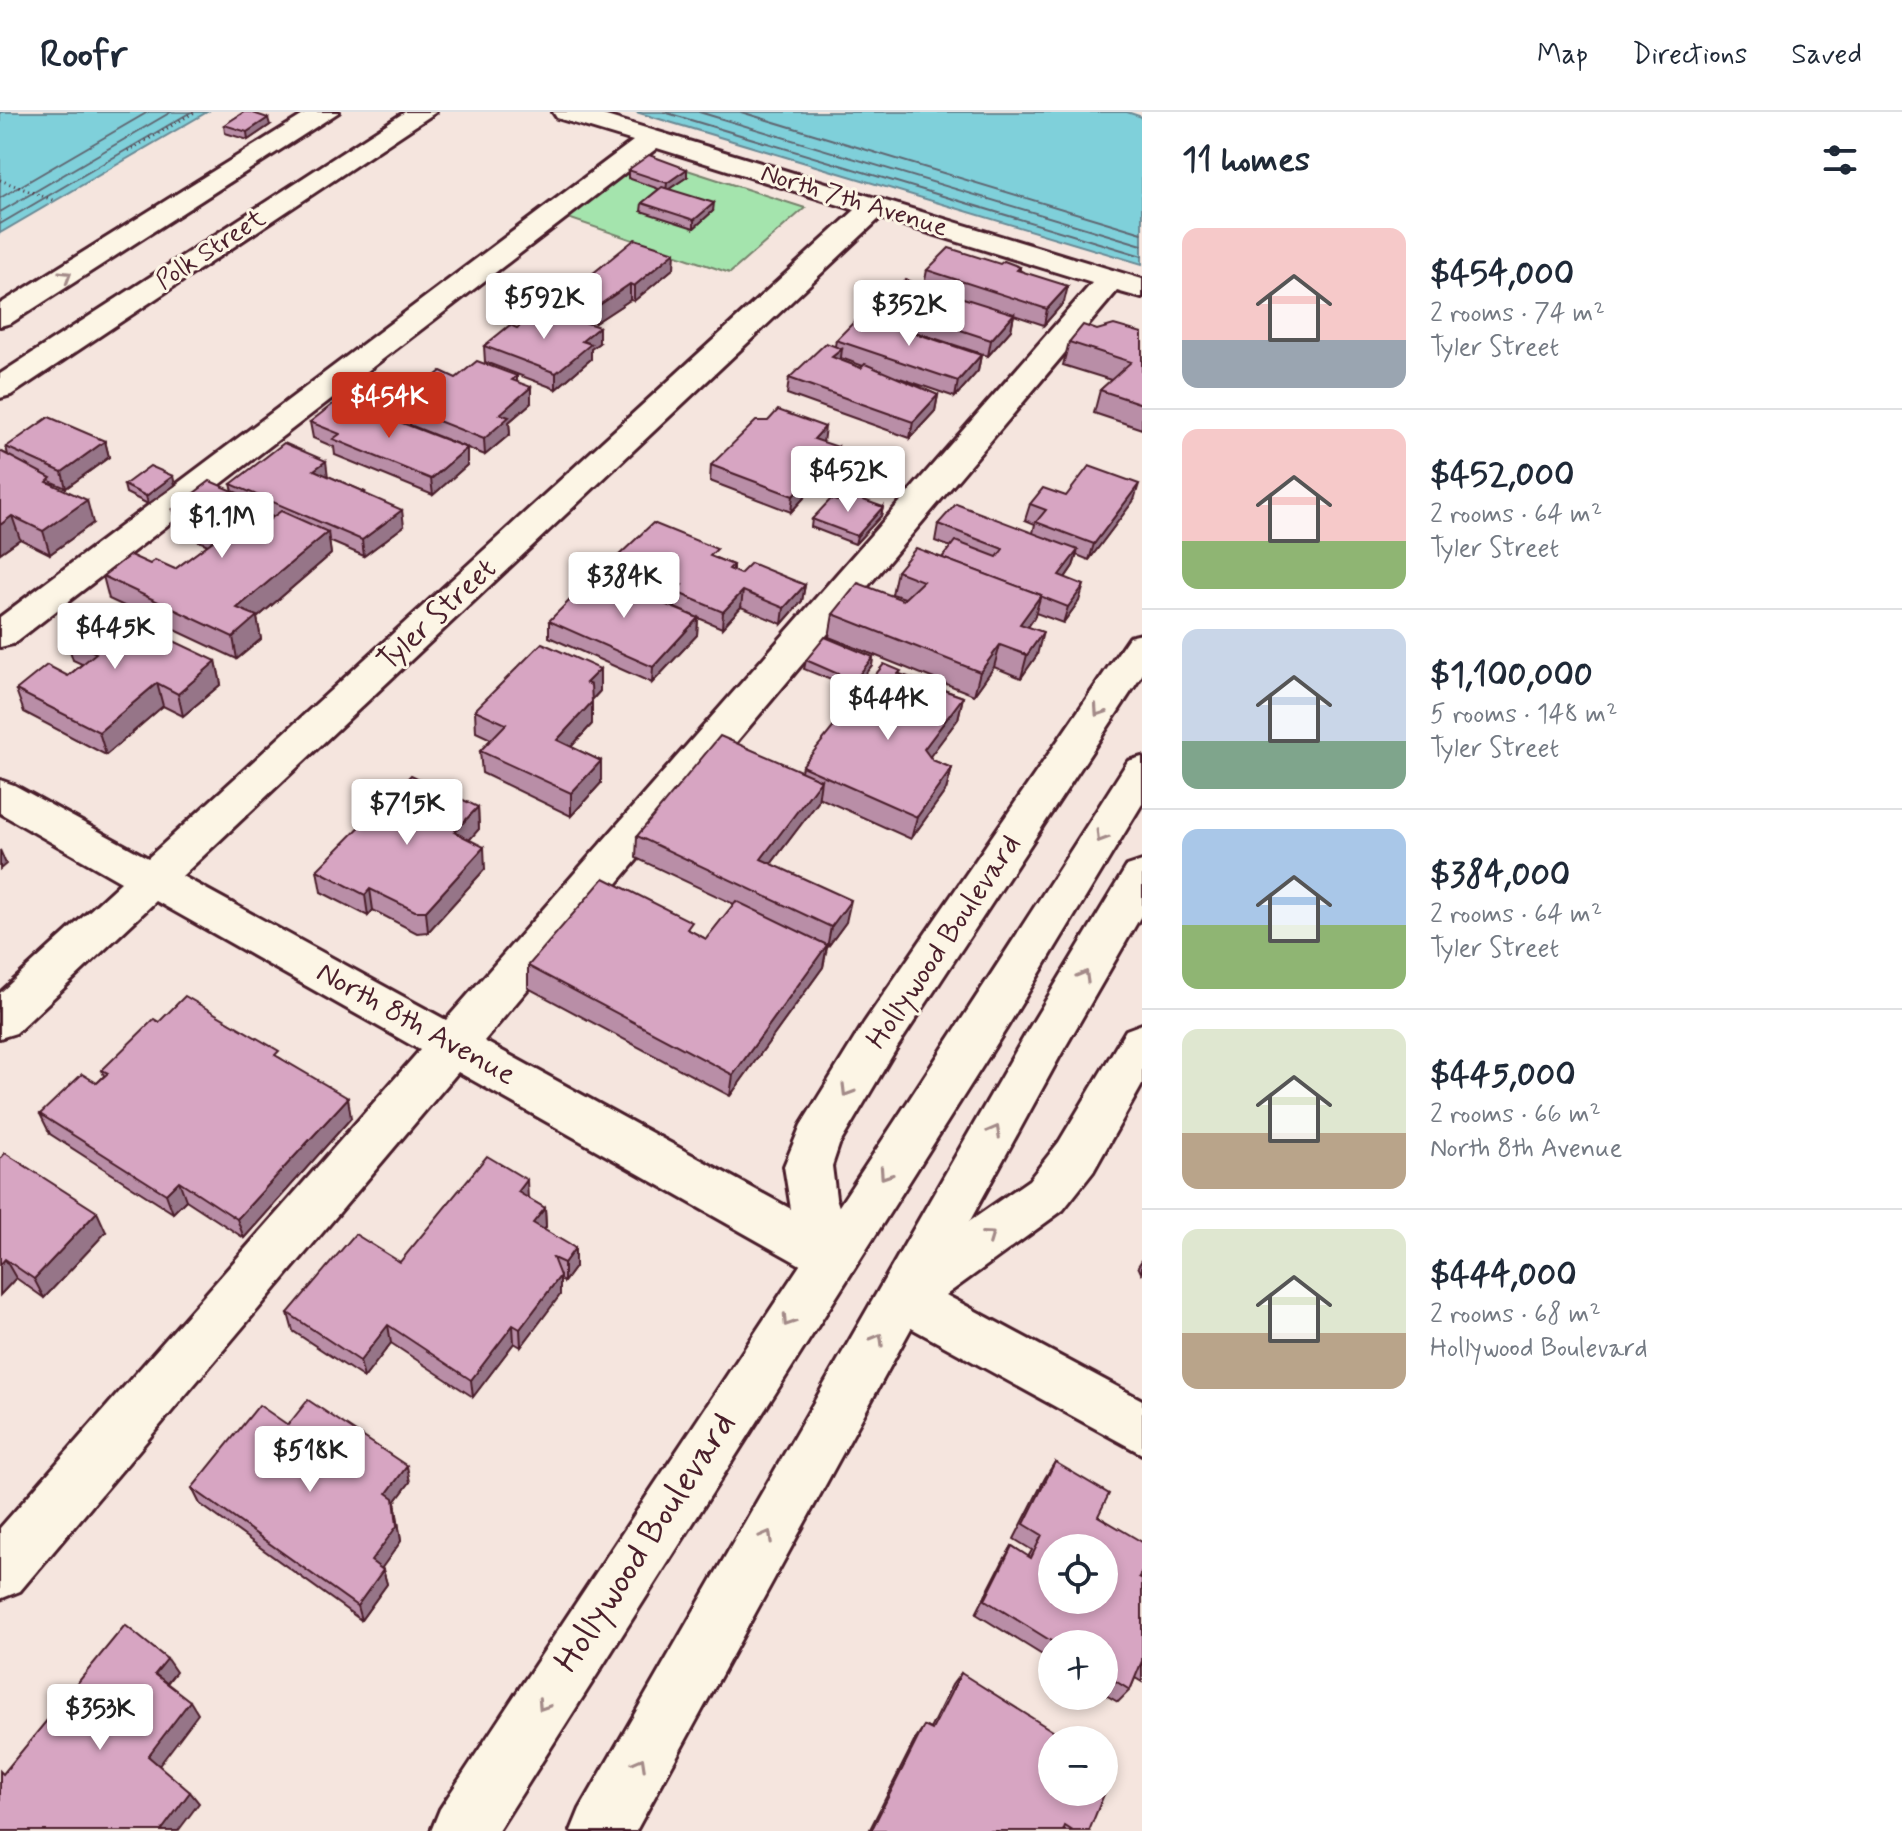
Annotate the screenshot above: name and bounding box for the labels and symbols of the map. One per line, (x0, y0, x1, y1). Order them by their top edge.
street label: North 7th Avenue (756, 156, 952, 246)
street label: Polk Street (150, 202, 272, 298)
one-way arrow (57, 270, 72, 285)
pin: $592K (488, 273, 600, 341)
pin: $352K (853, 280, 965, 348)
pin: $454K (333, 372, 445, 440)
pin: $452K (792, 446, 904, 514)
pin: $1.1M (166, 492, 278, 560)
street label: Tyler Street (369, 550, 505, 680)
pin: $384K (568, 552, 680, 620)
pin: $445K (59, 603, 171, 671)
pin: $444K (832, 674, 944, 742)
one-way arrow (1094, 702, 1109, 716)
pin: $715K (351, 779, 463, 847)
street label: Hollywood Boulevard (858, 827, 1030, 1057)
one-way arrow (1095, 828, 1111, 843)
street label: North 8th Avenue (309, 953, 523, 1095)
one-way arrow (1074, 970, 1090, 984)
one-way arrow (841, 1082, 857, 1097)
one-way arrow (985, 1125, 1001, 1140)
one-way arrow (879, 1165, 894, 1180)
one-way arrow (980, 1231, 994, 1246)
one-way arrow (783, 1313, 798, 1327)
one-way arrow (868, 1333, 884, 1348)
street label: Hollywood Boulevard (544, 1404, 748, 1682)
pin: $518K (254, 1426, 366, 1494)
one-way arrow (757, 1530, 773, 1545)
pin: $353K (44, 1684, 156, 1752)
one-way arrow (537, 1697, 552, 1711)
one-way arrow (630, 1757, 646, 1772)

